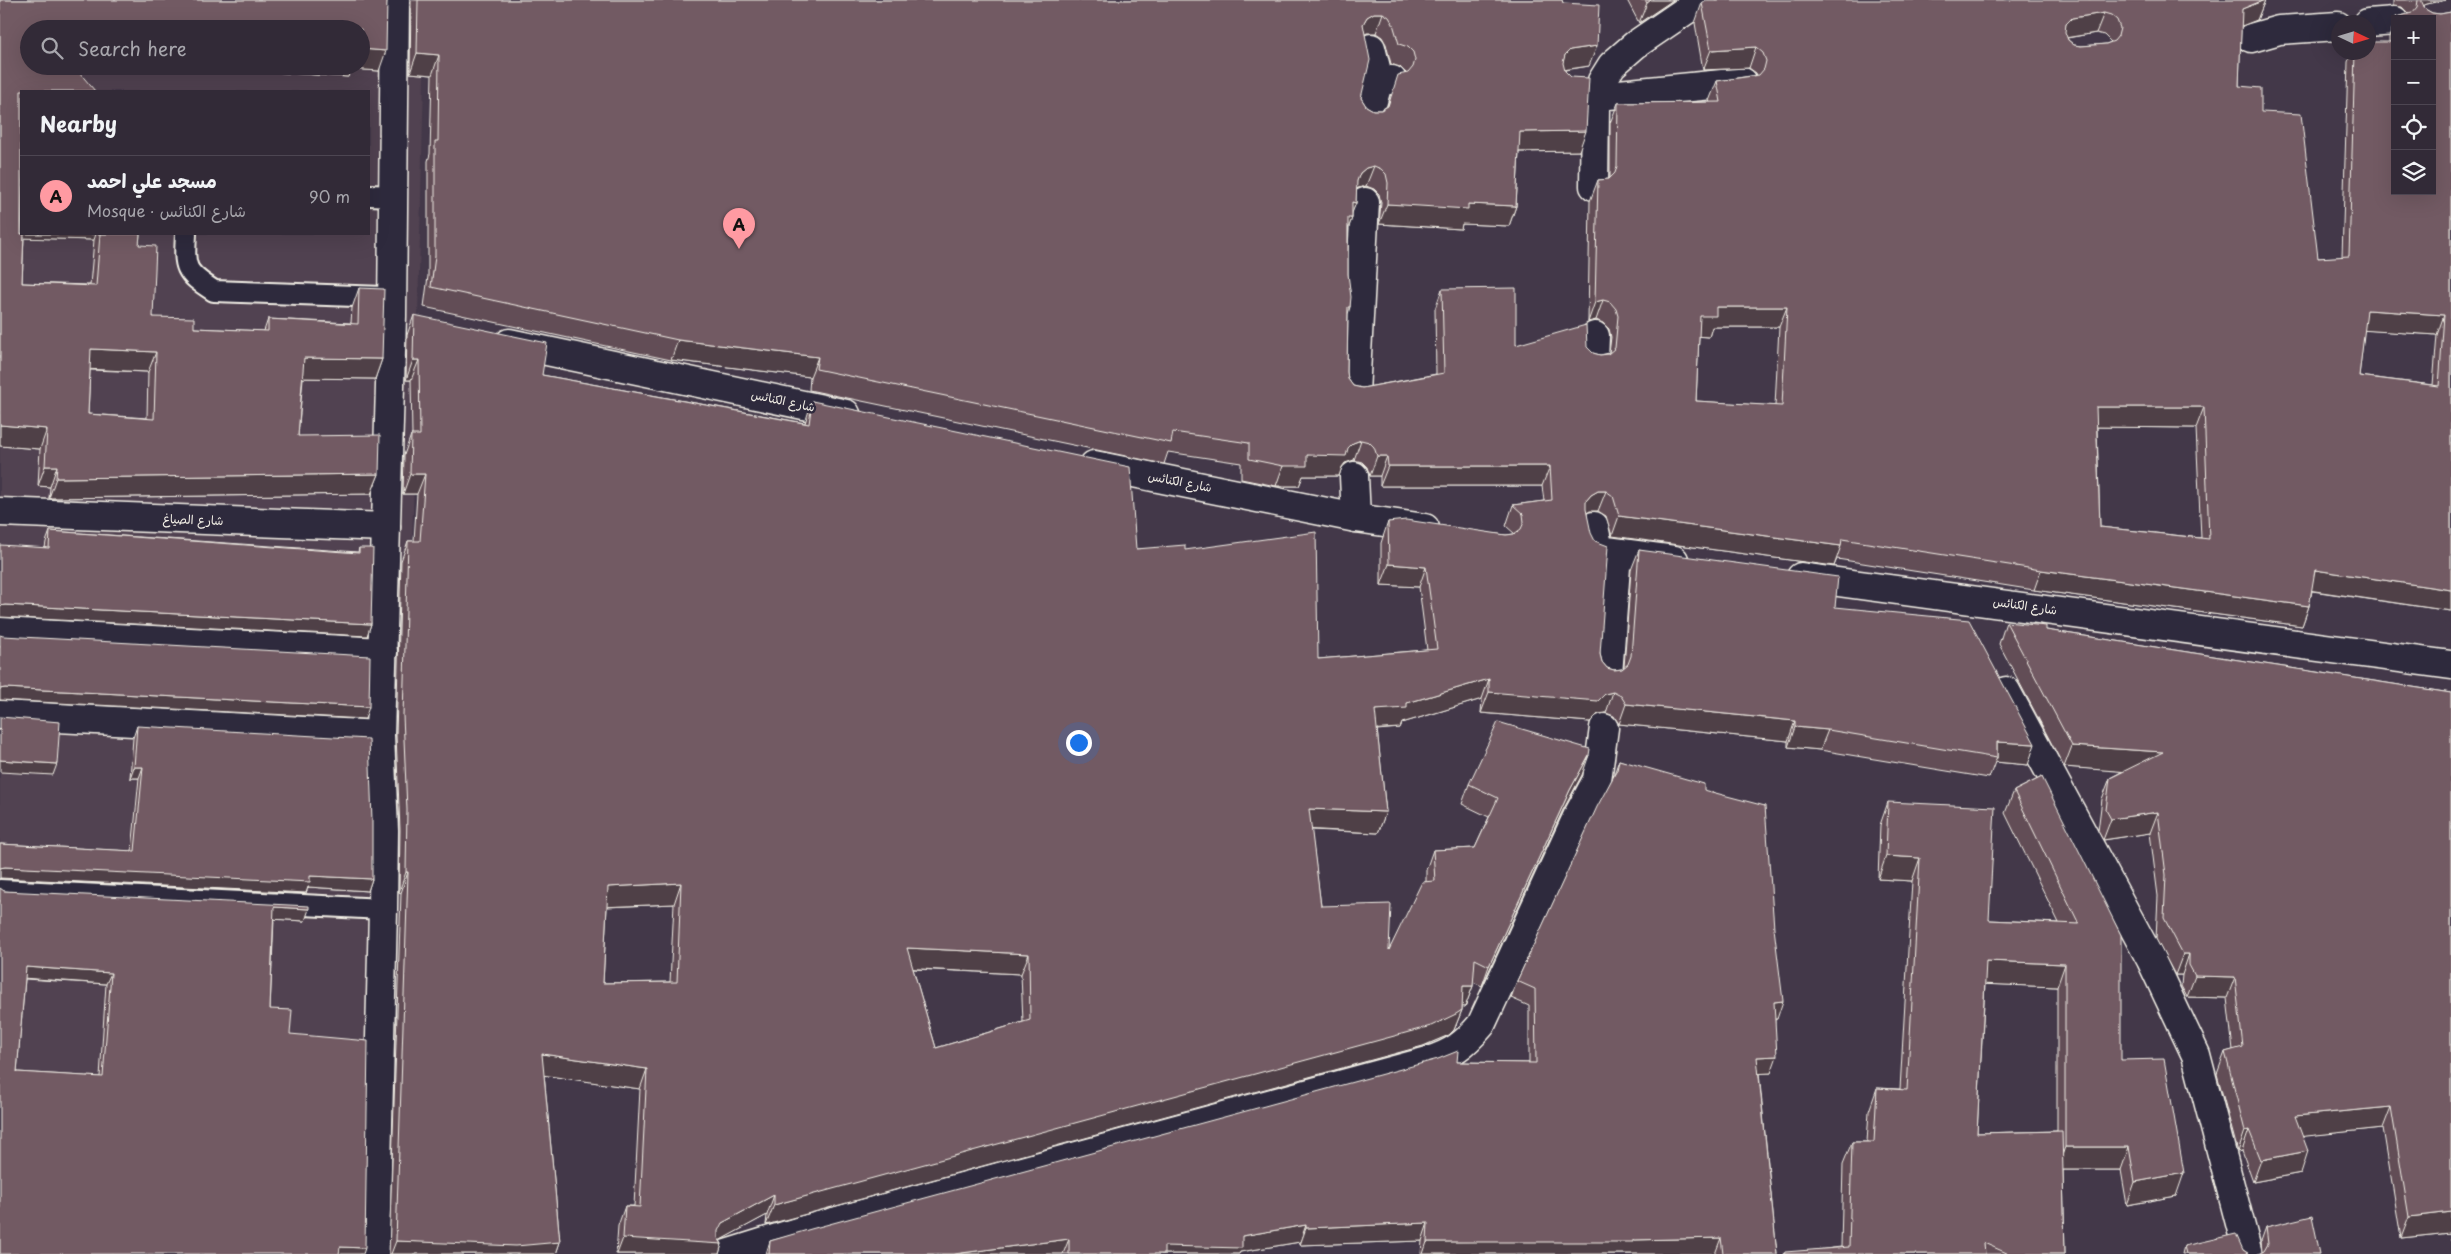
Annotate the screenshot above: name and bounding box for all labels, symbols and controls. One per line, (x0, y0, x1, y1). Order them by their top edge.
north arrow (2331, 15, 2376, 60)
map controls (2391, 15, 2436, 195)
button: + (2391, 15, 2436, 60)
search box (20, 20, 370, 75)
icon: search (38, 34, 66, 62)
text: Search here (78, 34, 187, 62)
button: − (2391, 60, 2436, 105)
button: locate (2391, 105, 2436, 150)
text: Nearby (40, 107, 117, 139)
button: layers (2391, 150, 2436, 195)
text: مسجد علي احمد (87, 166, 217, 194)
text: A (50, 184, 62, 208)
text: 90 m (309, 184, 350, 208)
text: Mosque · شارع الكنائس (87, 198, 246, 222)
pin: A (723, 208, 755, 249)
street label: شارع الكنائس (750, 385, 817, 417)
street label: شارع الكنائس (1147, 466, 1214, 497)
street label: شارع الصياغ (162, 509, 224, 530)
street label: شارع الكنائس (1992, 592, 2058, 619)
your location (1066, 730, 1092, 756)

